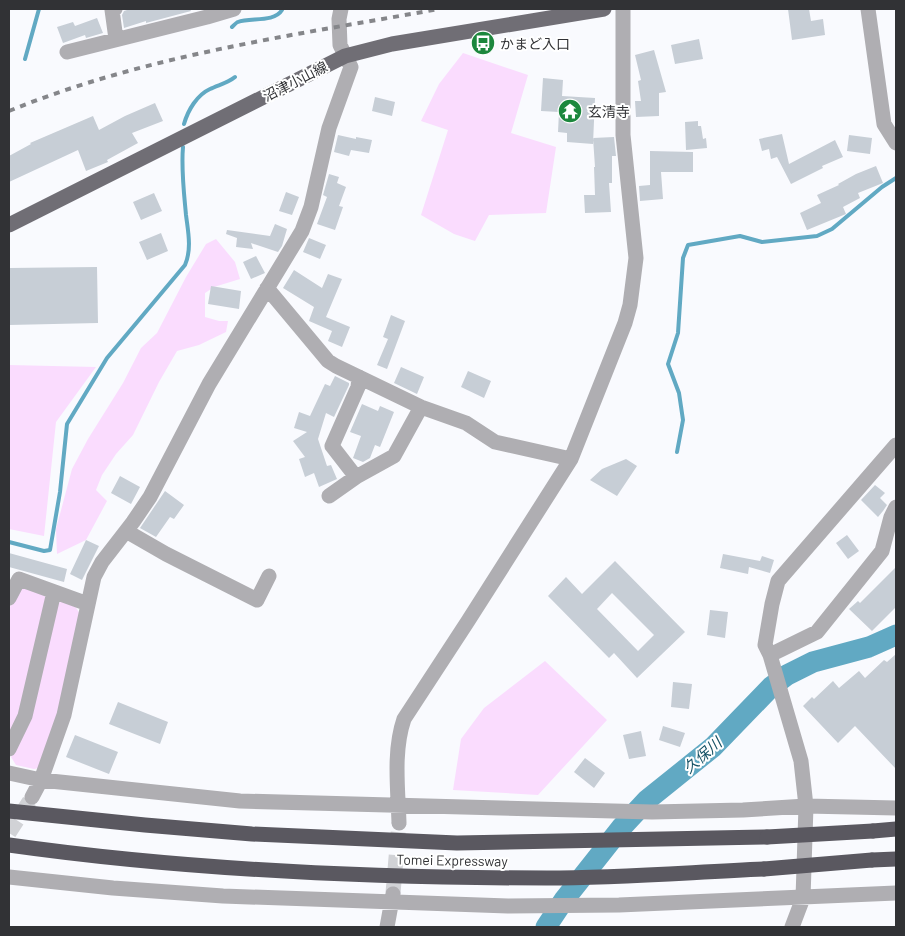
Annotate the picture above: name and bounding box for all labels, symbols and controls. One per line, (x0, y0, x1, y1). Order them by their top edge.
bus stop icon: かまど入口 (470, 30, 496, 56)
place label: かまど入口 (500, 35, 570, 52)
street label: 沼津小山線 (260, 58, 330, 104)
temple icon: 玄清寺 (557, 98, 583, 124)
place label: 玄清寺 (588, 103, 630, 120)
water label: 久保川 (679, 732, 726, 777)
street label: Tomei Expressway (396, 851, 508, 869)

